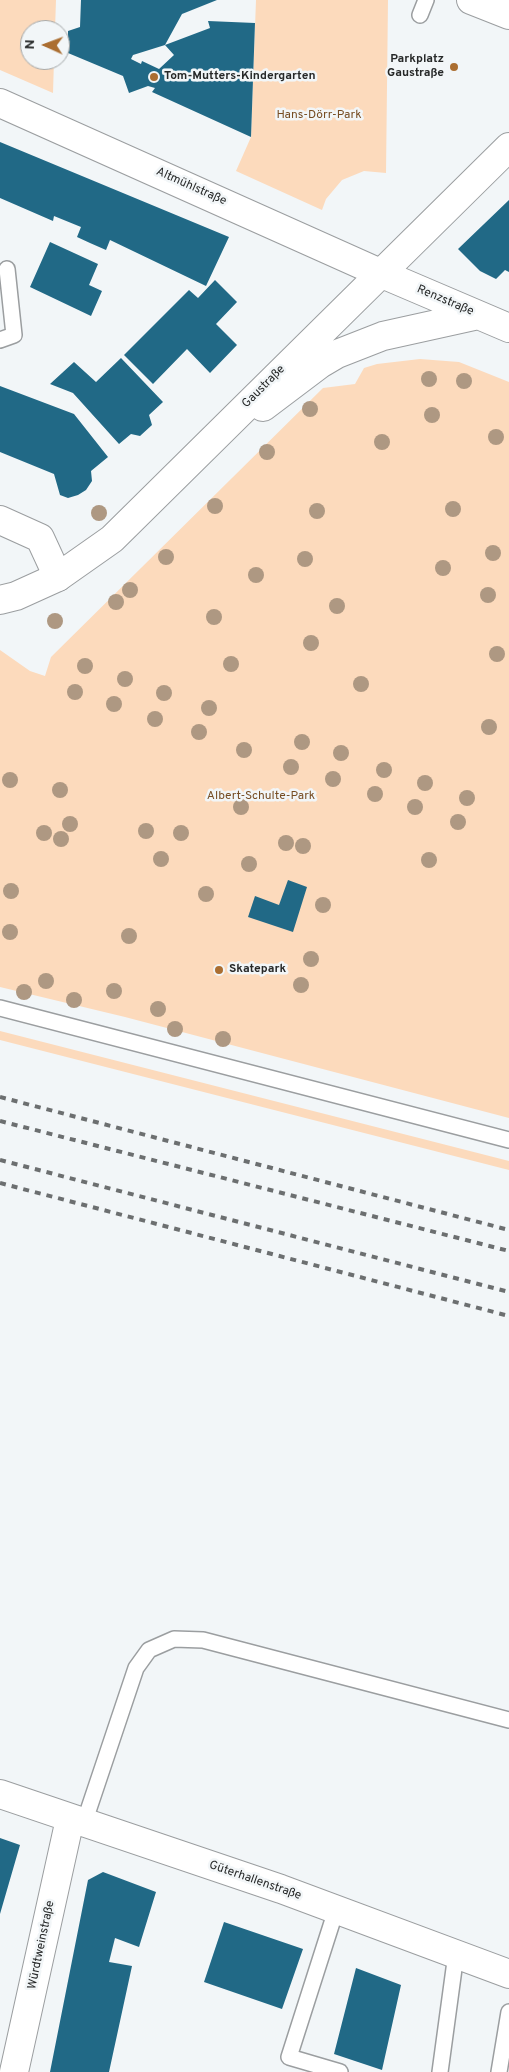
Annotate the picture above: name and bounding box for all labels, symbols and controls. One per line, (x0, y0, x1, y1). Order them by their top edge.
north arrow (20, 20, 70, 70)
text: N (22, 39, 39, 50)
place label: Parkplatz Gaustraße (387, 53, 444, 81)
marker: Parkplatz Gaustraße (448, 61, 460, 73)
place label: Tom-Mutters-Kindergarten (164, 70, 316, 84)
marker: Tom-Mutters-Kindergarten (148, 71, 160, 83)
park label: Hans-Dörr-Park (276, 109, 362, 123)
street label: Altmühlstraße (154, 165, 228, 209)
street label: Renzstraße (414, 283, 476, 319)
street label: Gaustraße (240, 363, 288, 411)
park label: Albert-Schulte-Park (207, 790, 315, 804)
place label: Skatepark (229, 963, 286, 977)
marker: Skatepark (213, 964, 225, 976)
street label: Güterhallenstraße (207, 1858, 303, 1904)
street label: Würdtweinstraße (26, 1899, 58, 1991)

